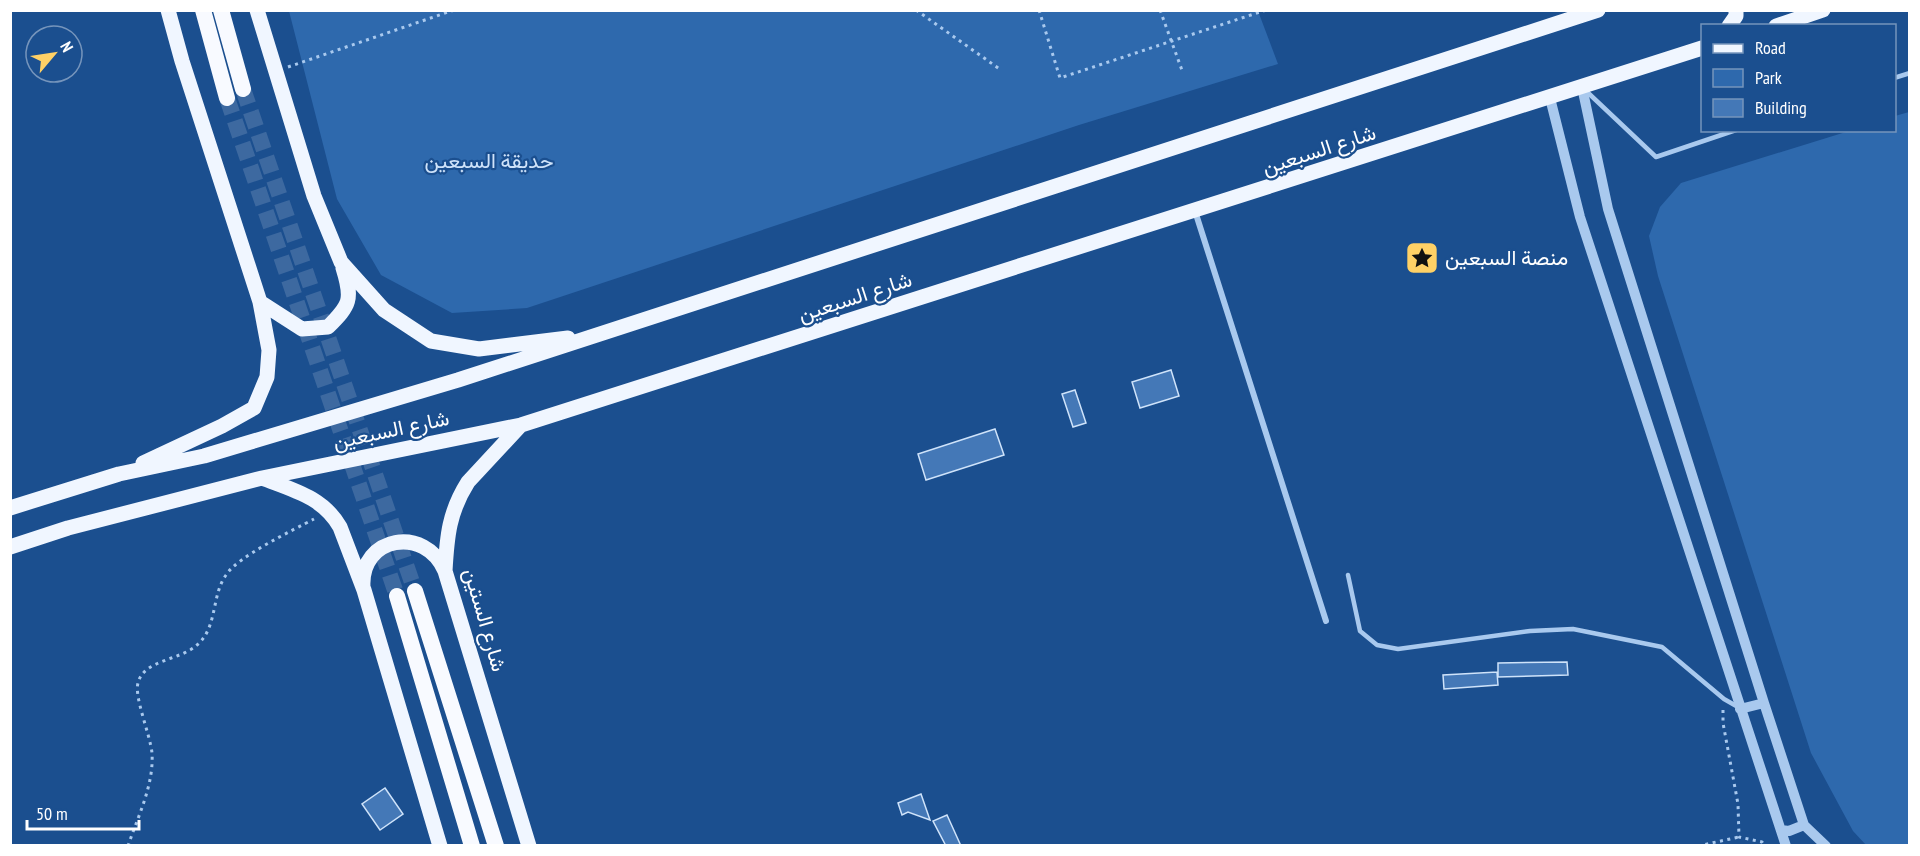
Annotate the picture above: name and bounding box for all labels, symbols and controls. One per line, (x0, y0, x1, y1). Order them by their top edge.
north arrow (24, 24, 84, 84)
legend (1701, 24, 1896, 132)
text: Road (1755, 36, 1786, 59)
text: N (56, 38, 78, 55)
text: Park (1755, 66, 1782, 89)
text: Building (1755, 96, 1807, 119)
street label: شارع السبعين (1259, 118, 1379, 182)
park label: حديقة السبعين (425, 147, 554, 174)
place icon: منصة السبعين (1404, 240, 1440, 276)
place label: منصة السبعين (1445, 244, 1568, 271)
street label: شارع السبعين (795, 265, 915, 329)
street label: شارع السبعين (330, 404, 452, 456)
street label: شارع الستين (457, 565, 513, 675)
scale bar (27, 793, 140, 831)
text: 50 m (36, 802, 68, 825)

